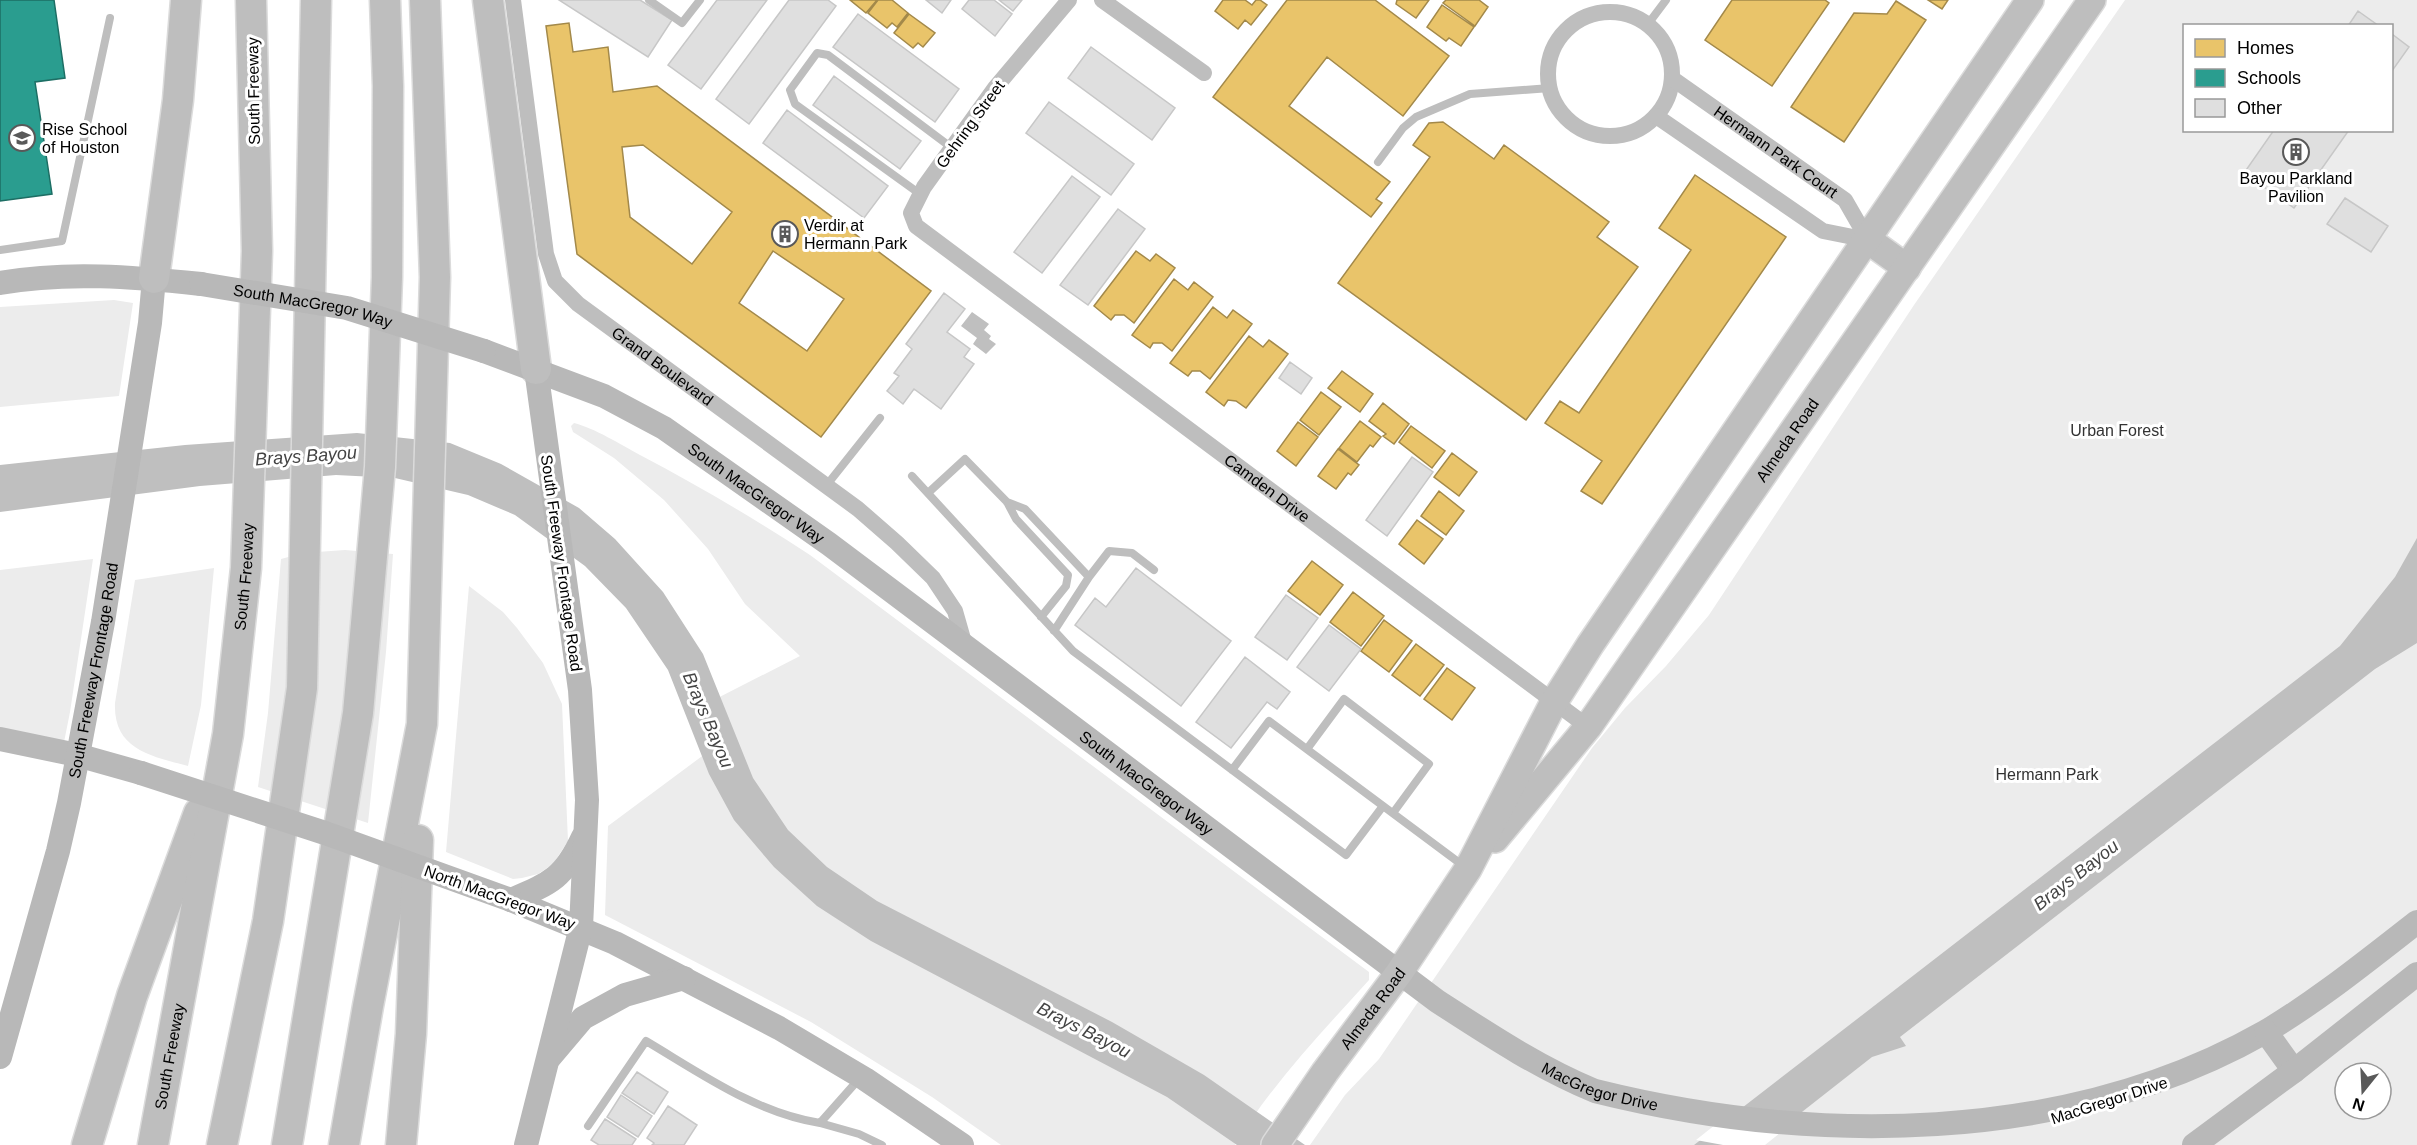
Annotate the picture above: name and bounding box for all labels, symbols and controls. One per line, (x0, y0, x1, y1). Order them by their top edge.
legend (2183, 24, 2393, 132)
street label: South Freeway (244, 37, 263, 145)
text: Homes (2237, 38, 2294, 58)
text: Schools (2237, 68, 2301, 88)
street label: Gehring Street (933, 77, 1008, 171)
text: Other (2237, 98, 2282, 118)
street label: Hermann Park Court (1711, 103, 1841, 201)
place label: Rise School of Houston (42, 121, 127, 156)
school or university icon: Rise School of Houston (7, 123, 37, 153)
building icon: Bayou Parkland Pavilion (2281, 137, 2311, 167)
place label: Bayou Parkland Pavilion (2240, 170, 2352, 205)
place label: Verdir at Hermann Park (804, 217, 908, 252)
building icon: Verdir at Hermann Park (770, 219, 800, 249)
street label: South MacGregor Way (232, 281, 394, 331)
street label: Grand Boulevard (608, 324, 716, 409)
street label: Almeda Road (1753, 395, 1822, 485)
park label: Urban Forest (2070, 422, 2164, 439)
street label: South MacGregor Way (685, 440, 827, 547)
water label: Brays Bayou (254, 442, 358, 470)
street label: Camden Drive (1221, 451, 1313, 526)
street label: South Freeway Frontage Road (538, 454, 585, 673)
street label: South Freeway (231, 523, 257, 631)
street label: South Freeway Frontage Road (66, 561, 121, 780)
water label: Brays Bayou (679, 669, 737, 771)
street label: South MacGregor Way (1076, 727, 1216, 839)
park label: Hermann Park (1995, 766, 2100, 783)
water label: Brays Bayou (2030, 836, 2122, 914)
street label: North MacGregor Way (422, 862, 578, 933)
street label: Almeda Road (1337, 965, 1409, 1053)
water label: Brays Bayou (1034, 998, 1134, 1062)
street label: South Freeway (152, 1002, 188, 1111)
street label: MacGregor Drive (1539, 1059, 1659, 1114)
north arrow (2333, 1061, 2393, 1121)
street label: MacGregor Drive (2049, 1074, 2170, 1127)
text: N (2350, 1095, 2367, 1115)

